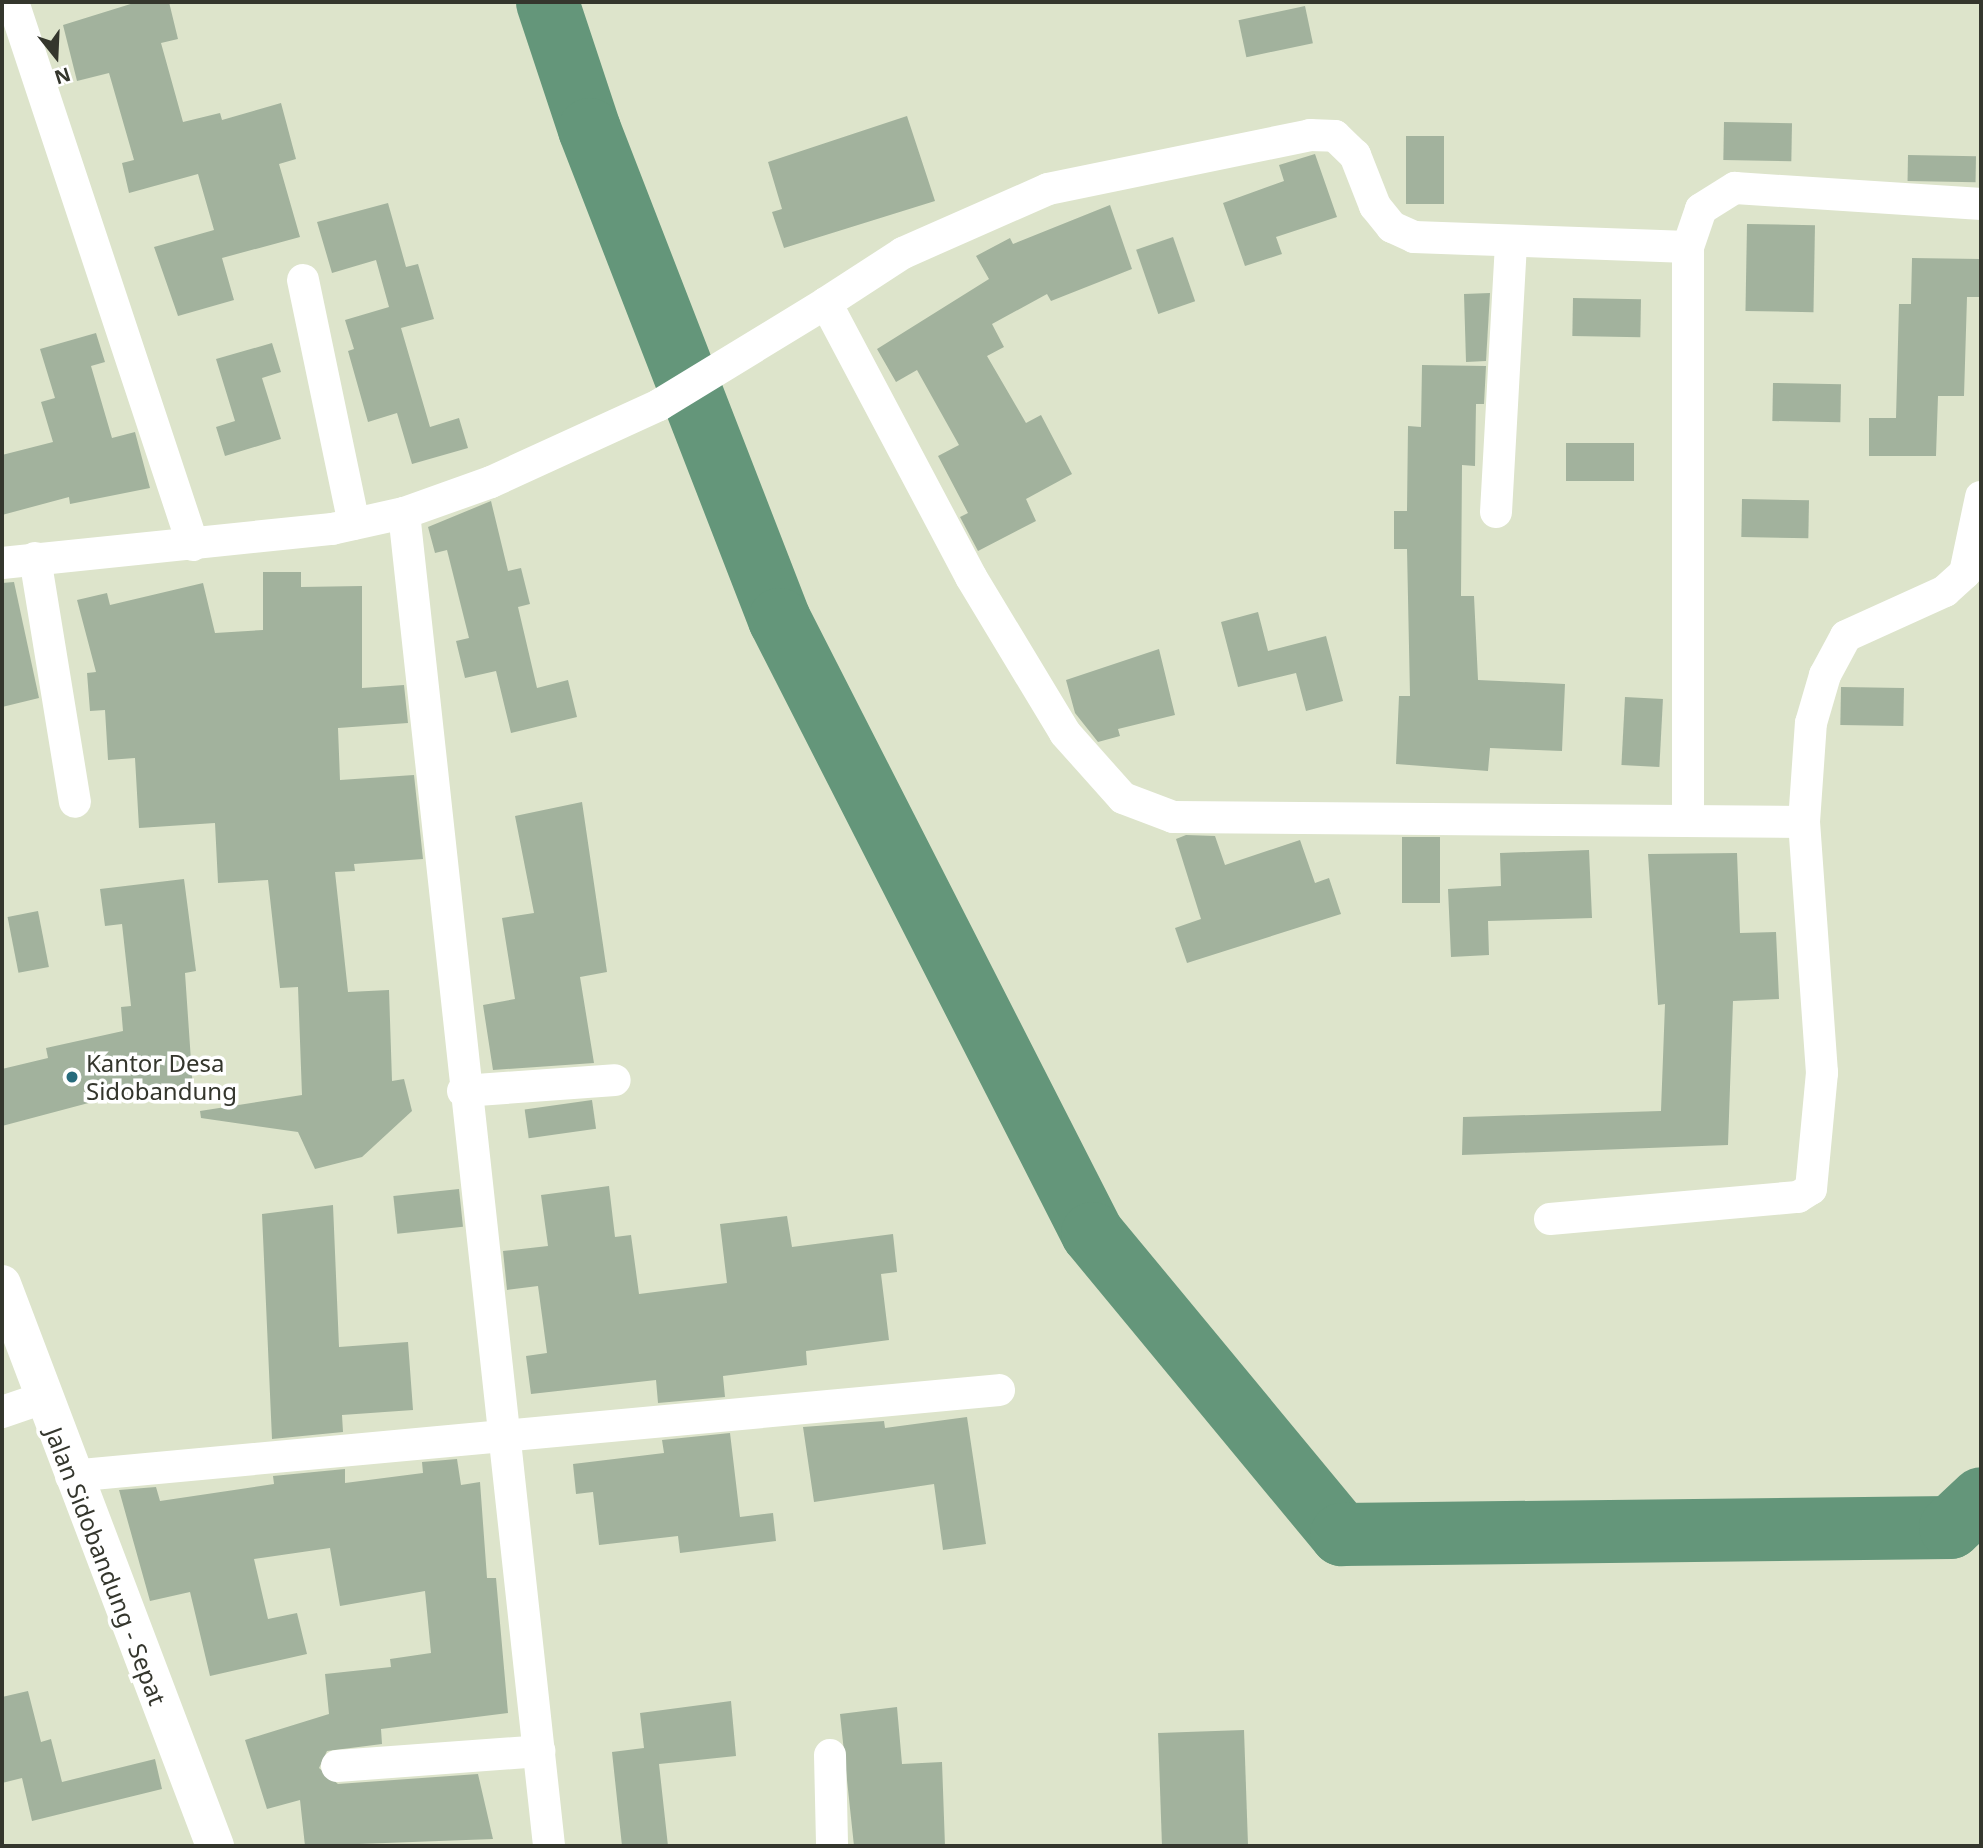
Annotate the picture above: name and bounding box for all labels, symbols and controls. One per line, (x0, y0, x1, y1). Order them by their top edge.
north arrow (21, 21, 91, 91)
text: N (51, 61, 74, 91)
place label: Kantor Desa Sidobandung (86, 1049, 237, 1105)
marker: Kantor Desa Sidobandung (64, 1069, 80, 1085)
street label: Jalan Sidobandung - Sepat (40, 1423, 172, 1709)

